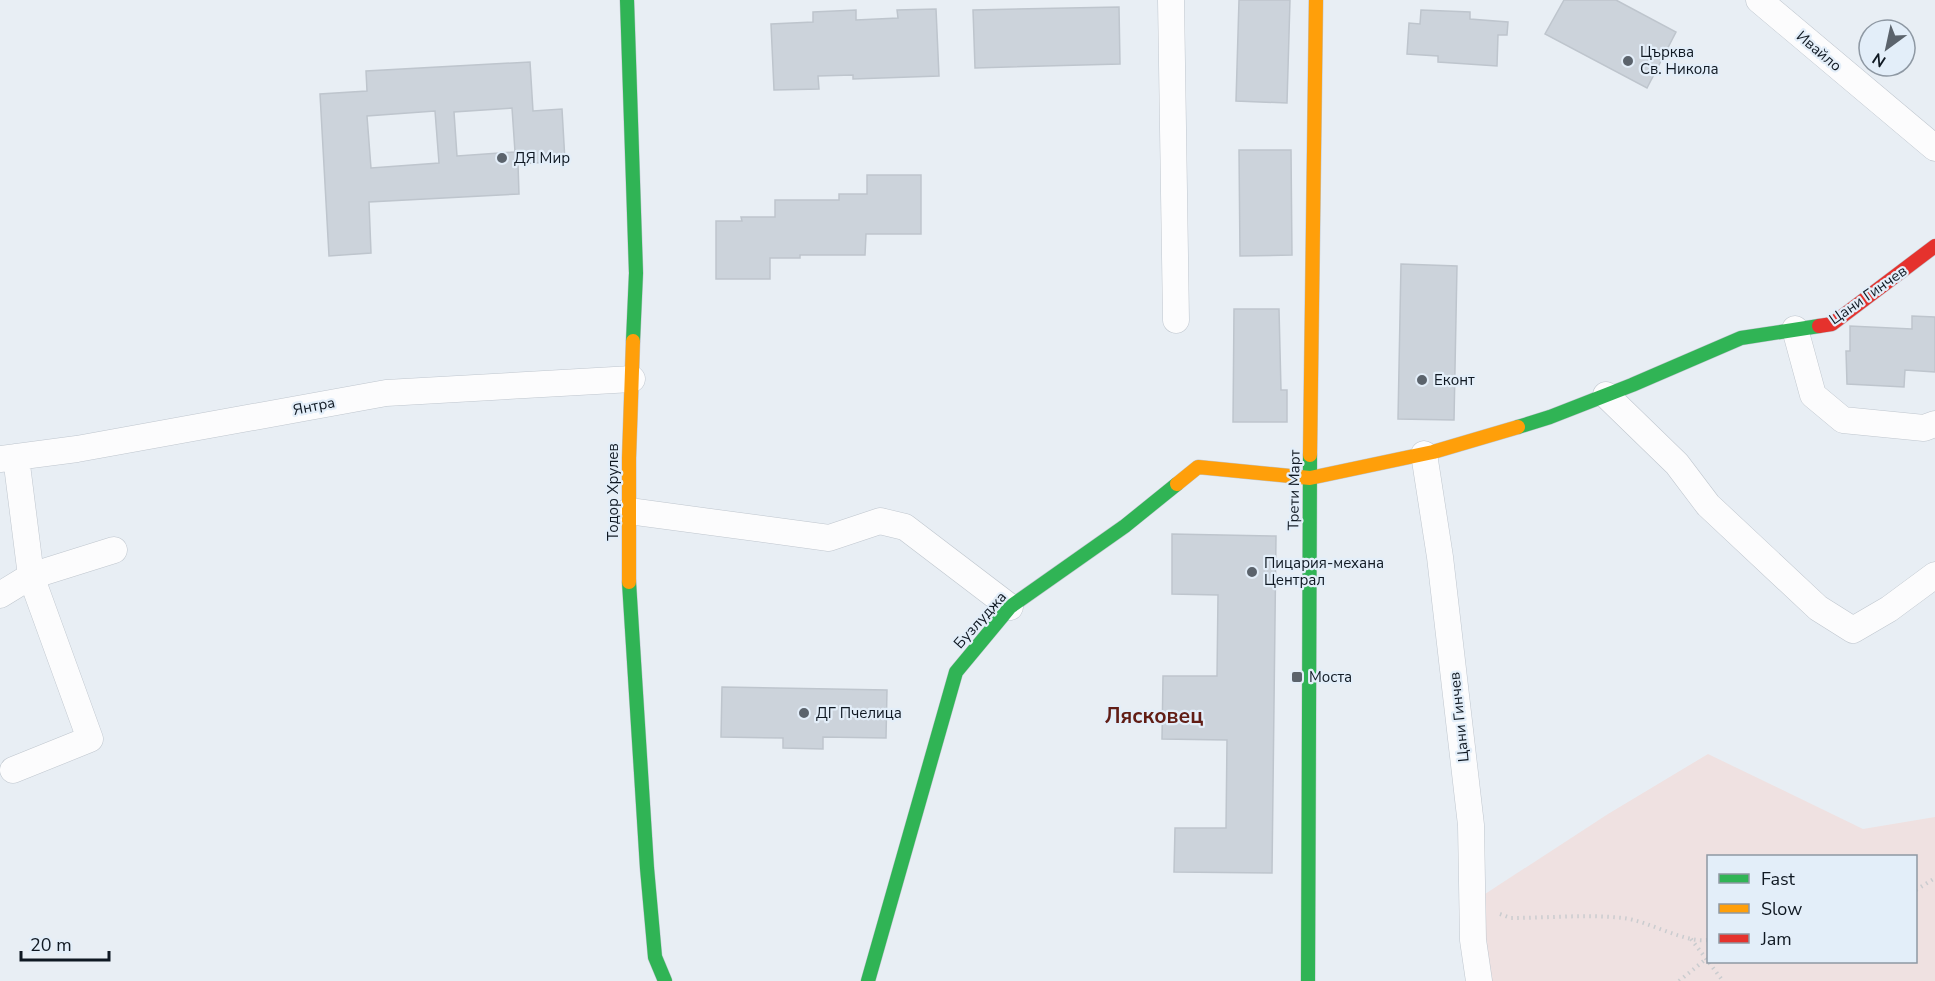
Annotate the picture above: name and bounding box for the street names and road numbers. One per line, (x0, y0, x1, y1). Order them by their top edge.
street label: Ивайло (1792, 26, 1846, 76)
street label: Цани Гинчев (1825, 261, 1911, 329)
street label: Янтра (291, 392, 337, 420)
street label: Тодор Хрулев (603, 443, 623, 541)
street label: Трети Март (1283, 449, 1305, 530)
street label: Бузлуджа (949, 587, 1011, 653)
street label: Цани Гинчев (1444, 671, 1474, 763)

